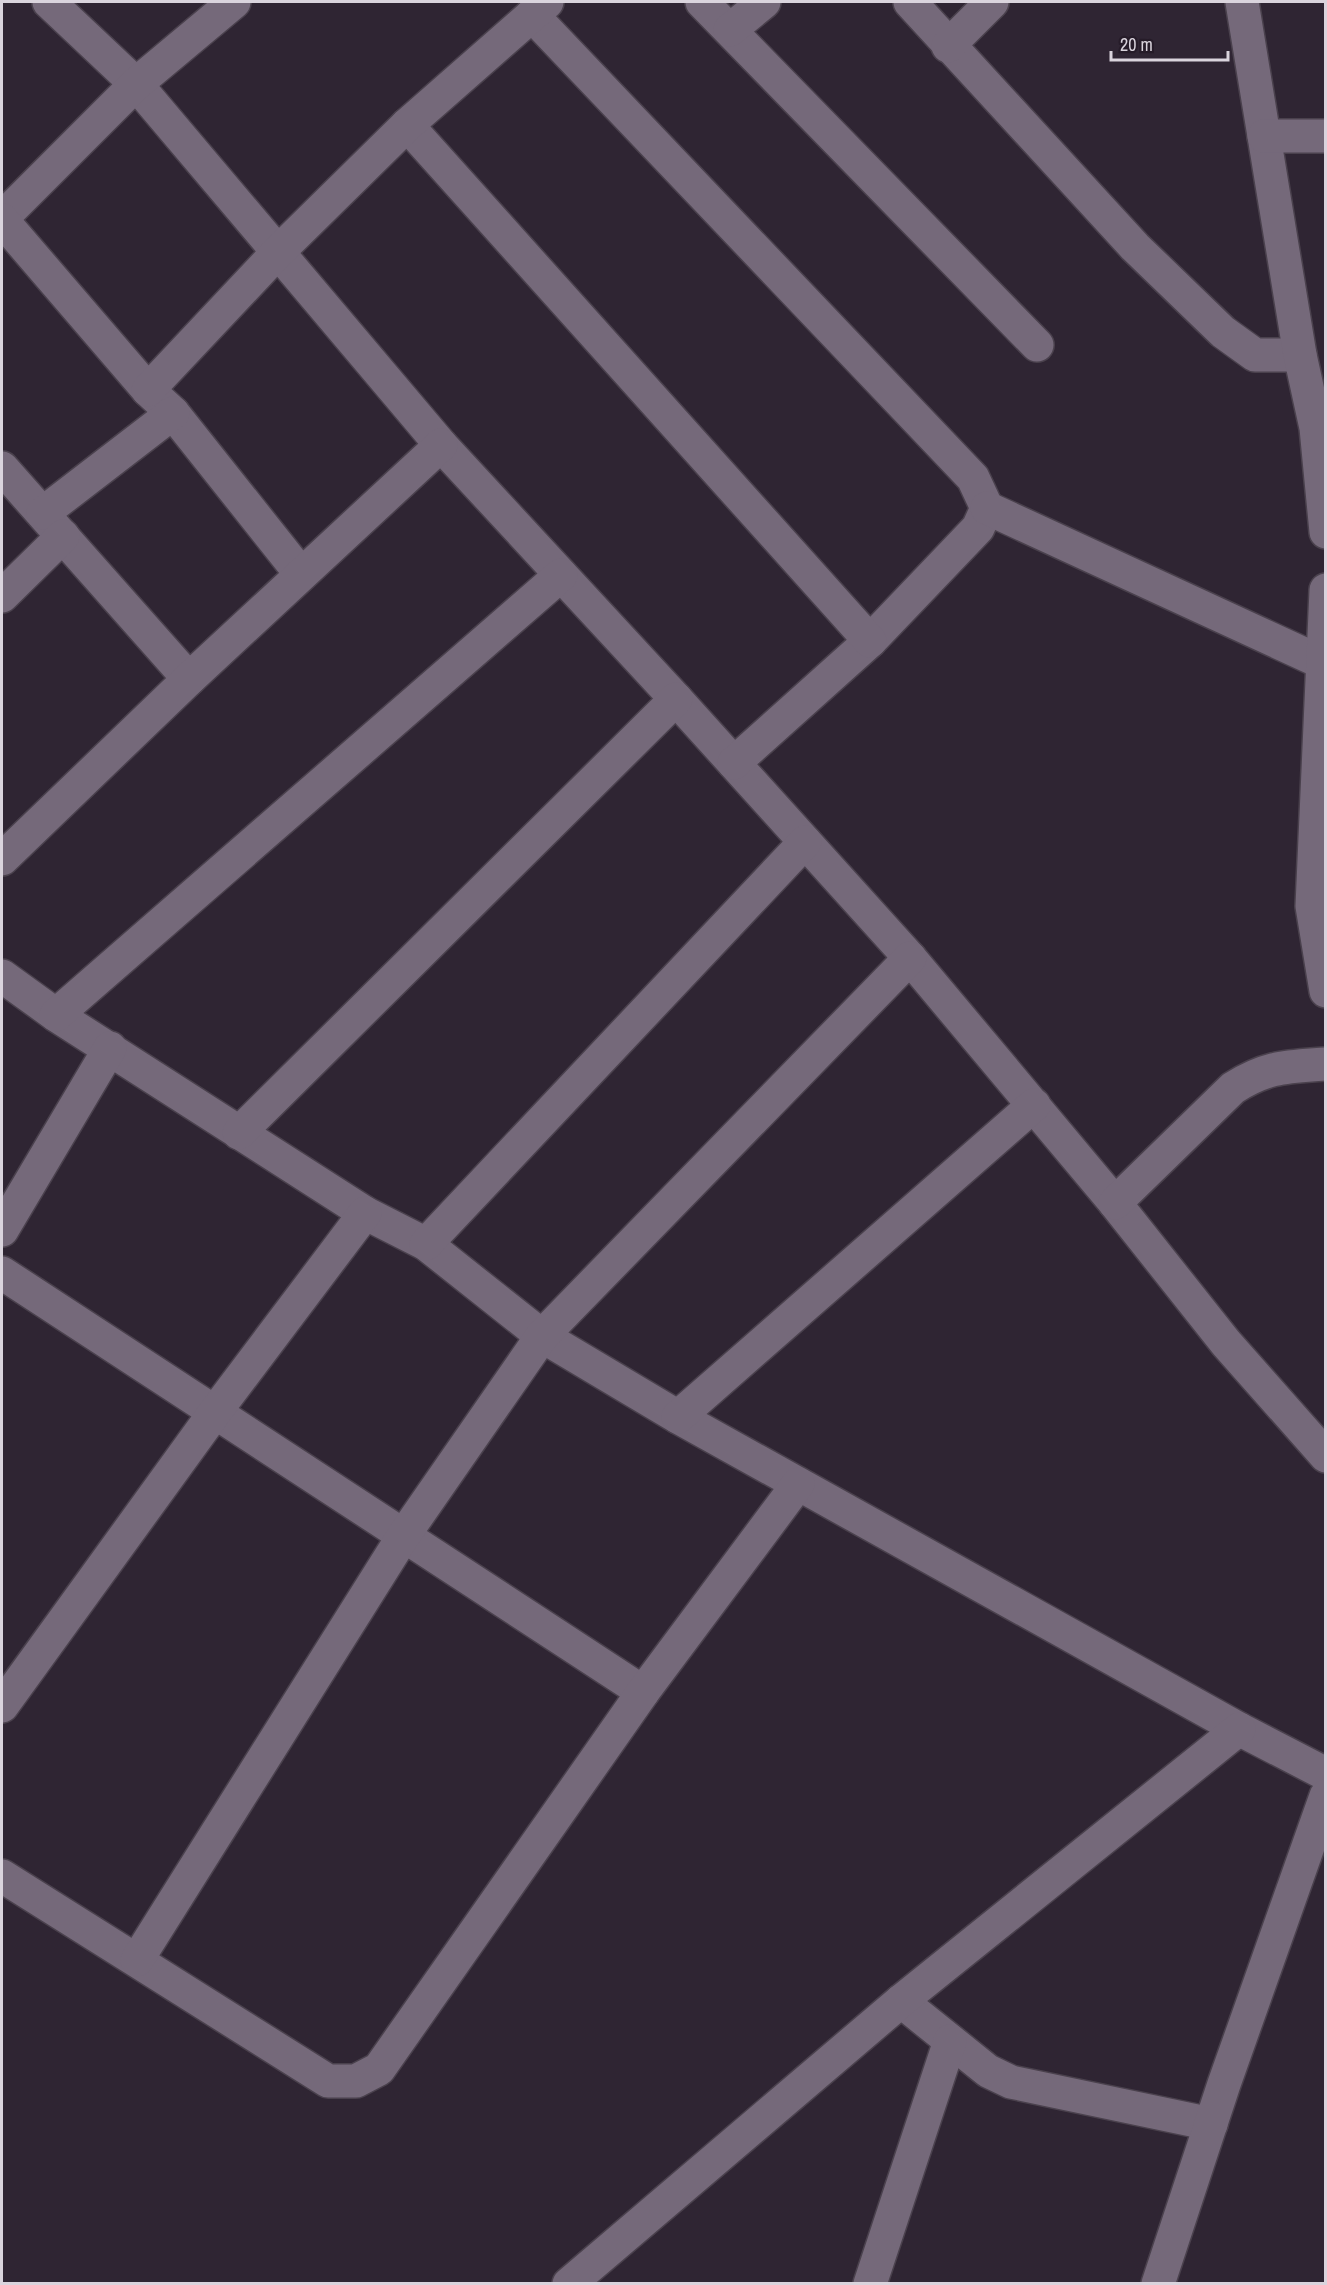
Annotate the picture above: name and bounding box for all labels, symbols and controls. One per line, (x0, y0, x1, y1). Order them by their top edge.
scale bar (1111, 24, 1228, 62)
text: 20 m (1120, 32, 1153, 57)

